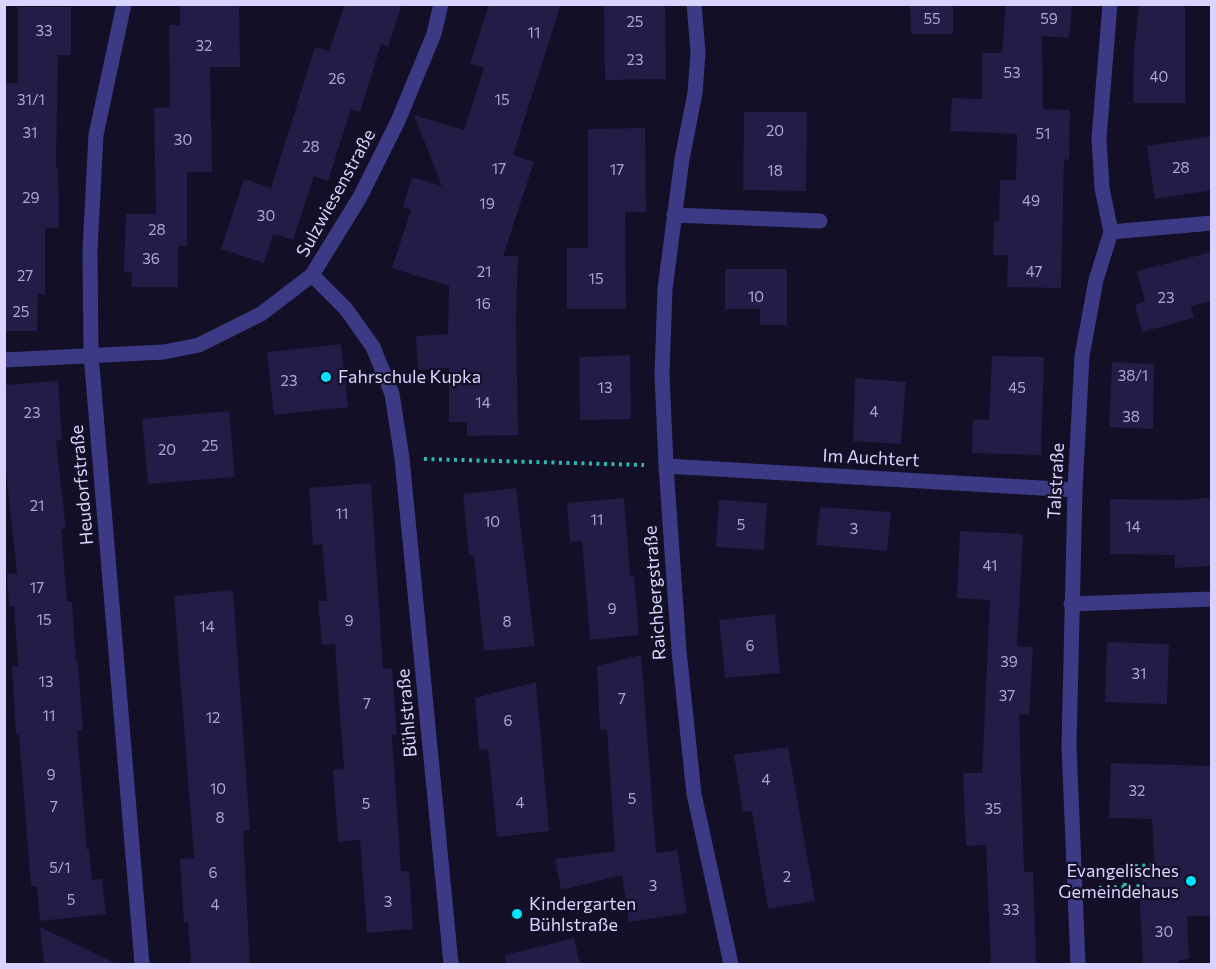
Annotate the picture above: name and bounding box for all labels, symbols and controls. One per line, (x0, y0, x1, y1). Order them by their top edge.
house number: 55 (923, 10, 941, 28)
house number: 59 (1040, 10, 1058, 28)
house number: 25 (627, 13, 643, 31)
house number: 33 (35, 22, 53, 40)
house number: 11 (528, 24, 540, 42)
house number: 32 (196, 37, 212, 55)
house number: 23 (627, 51, 643, 69)
house number: 53 (1003, 64, 1021, 82)
house number: 40 (1150, 68, 1168, 86)
house number: 26 (328, 70, 346, 88)
house number: 31/1 (17, 91, 45, 109)
house number: 15 (494, 91, 510, 109)
house number: 20 (766, 122, 784, 140)
house number: 31 (23, 124, 37, 142)
street label: Sulzwiesenstraße (292, 125, 380, 261)
house number: 51 (1035, 125, 1051, 143)
house number: 30 (174, 131, 192, 149)
house number: 28 (302, 138, 320, 156)
house number: 28 (1172, 159, 1190, 177)
house number: 17 (492, 160, 506, 178)
house number: 17 (610, 161, 624, 179)
house number: 18 (767, 162, 783, 180)
house number: 29 (22, 189, 40, 207)
house number: 49 (1022, 192, 1040, 210)
house number: 19 (479, 195, 495, 213)
house number: 30 (257, 207, 275, 225)
house number: 28 (148, 221, 166, 239)
house number: 36 (142, 250, 160, 268)
house number: 21 (477, 263, 491, 281)
house number: 47 (1026, 263, 1042, 281)
house number: 27 (17, 267, 33, 285)
house number: 15 (588, 270, 604, 288)
house number: 10 (748, 288, 764, 306)
house number: 23 (1158, 289, 1174, 307)
house number: 16 (475, 295, 491, 313)
house number: 25 (13, 303, 29, 321)
place label: Fahrschule Kupka (338, 366, 481, 388)
house number: 38/1 (1118, 367, 1148, 385)
marker: Fahrschule Kupka (319, 370, 333, 384)
house number: 23 (281, 372, 297, 390)
house number: 13 (598, 379, 612, 397)
house number: 45 (1008, 379, 1026, 397)
house number: 14 (475, 394, 491, 412)
house number: 4 (870, 403, 878, 421)
house number: 23 (24, 404, 40, 422)
house number: 38 (1122, 408, 1140, 426)
street label: Heudorfstraße (66, 424, 98, 546)
house number: 25 (202, 437, 218, 455)
house number: 20 (158, 441, 176, 459)
street label: Talstraße (1043, 442, 1069, 520)
street label: Im Auchtert (822, 445, 920, 471)
house number: 21 (30, 497, 44, 515)
house number: 11 (336, 505, 348, 523)
house number: 11 (591, 511, 603, 529)
house number: 10 (484, 513, 500, 531)
house number: 5 (737, 516, 745, 534)
house number: 14 (1125, 518, 1141, 536)
house number: 3 (850, 520, 858, 538)
street label: Raichbergstraße (640, 525, 670, 661)
house number: 41 (983, 557, 997, 575)
house number: 17 (30, 579, 44, 597)
house number: 9 (607, 600, 617, 618)
house number: 15 (36, 611, 52, 629)
house number: 9 (344, 612, 354, 630)
house number: 8 (502, 613, 512, 631)
house number: 14 (199, 618, 215, 636)
house number: 6 (745, 637, 755, 655)
house number: 39 (1000, 653, 1018, 671)
house number: 31 (1132, 665, 1146, 683)
street label: Bühlstraße (392, 668, 422, 758)
house number: 13 (39, 673, 53, 691)
house number: 37 (999, 687, 1015, 705)
house number: 7 (618, 690, 626, 708)
house number: 7 (363, 695, 371, 713)
house number: 11 (43, 707, 55, 725)
house number: 12 (206, 709, 220, 727)
house number: 6 (503, 712, 513, 730)
house number: 9 (46, 766, 56, 784)
house number: 4 (762, 771, 770, 789)
house number: 10 (210, 780, 226, 798)
house number: 32 (1129, 782, 1145, 800)
house number: 5 (628, 790, 636, 808)
house number: 4 (516, 794, 524, 812)
house number: 5 (362, 795, 370, 813)
house number: 7 (50, 798, 58, 816)
house number: 35 (984, 800, 1002, 818)
house number: 8 (215, 809, 225, 827)
house number: 5/1 (49, 859, 71, 877)
place label: Evangelisches Gemeindehaus (1058, 860, 1179, 902)
house number: 6 (208, 864, 218, 882)
house number: 2 (783, 868, 791, 886)
marker: Evangelisches Gemeindehaus (1184, 874, 1198, 888)
house number: 3 (649, 877, 657, 895)
house number: 5 (67, 891, 75, 909)
house number: 3 (384, 893, 392, 911)
place label: Kindergarten Bühlstraße (529, 893, 636, 936)
house number: 4 (211, 896, 219, 914)
house number: 33 (1002, 901, 1020, 919)
marker: Kindergarten Bühlstraße (510, 907, 524, 921)
house number: 30 (1155, 923, 1173, 941)

